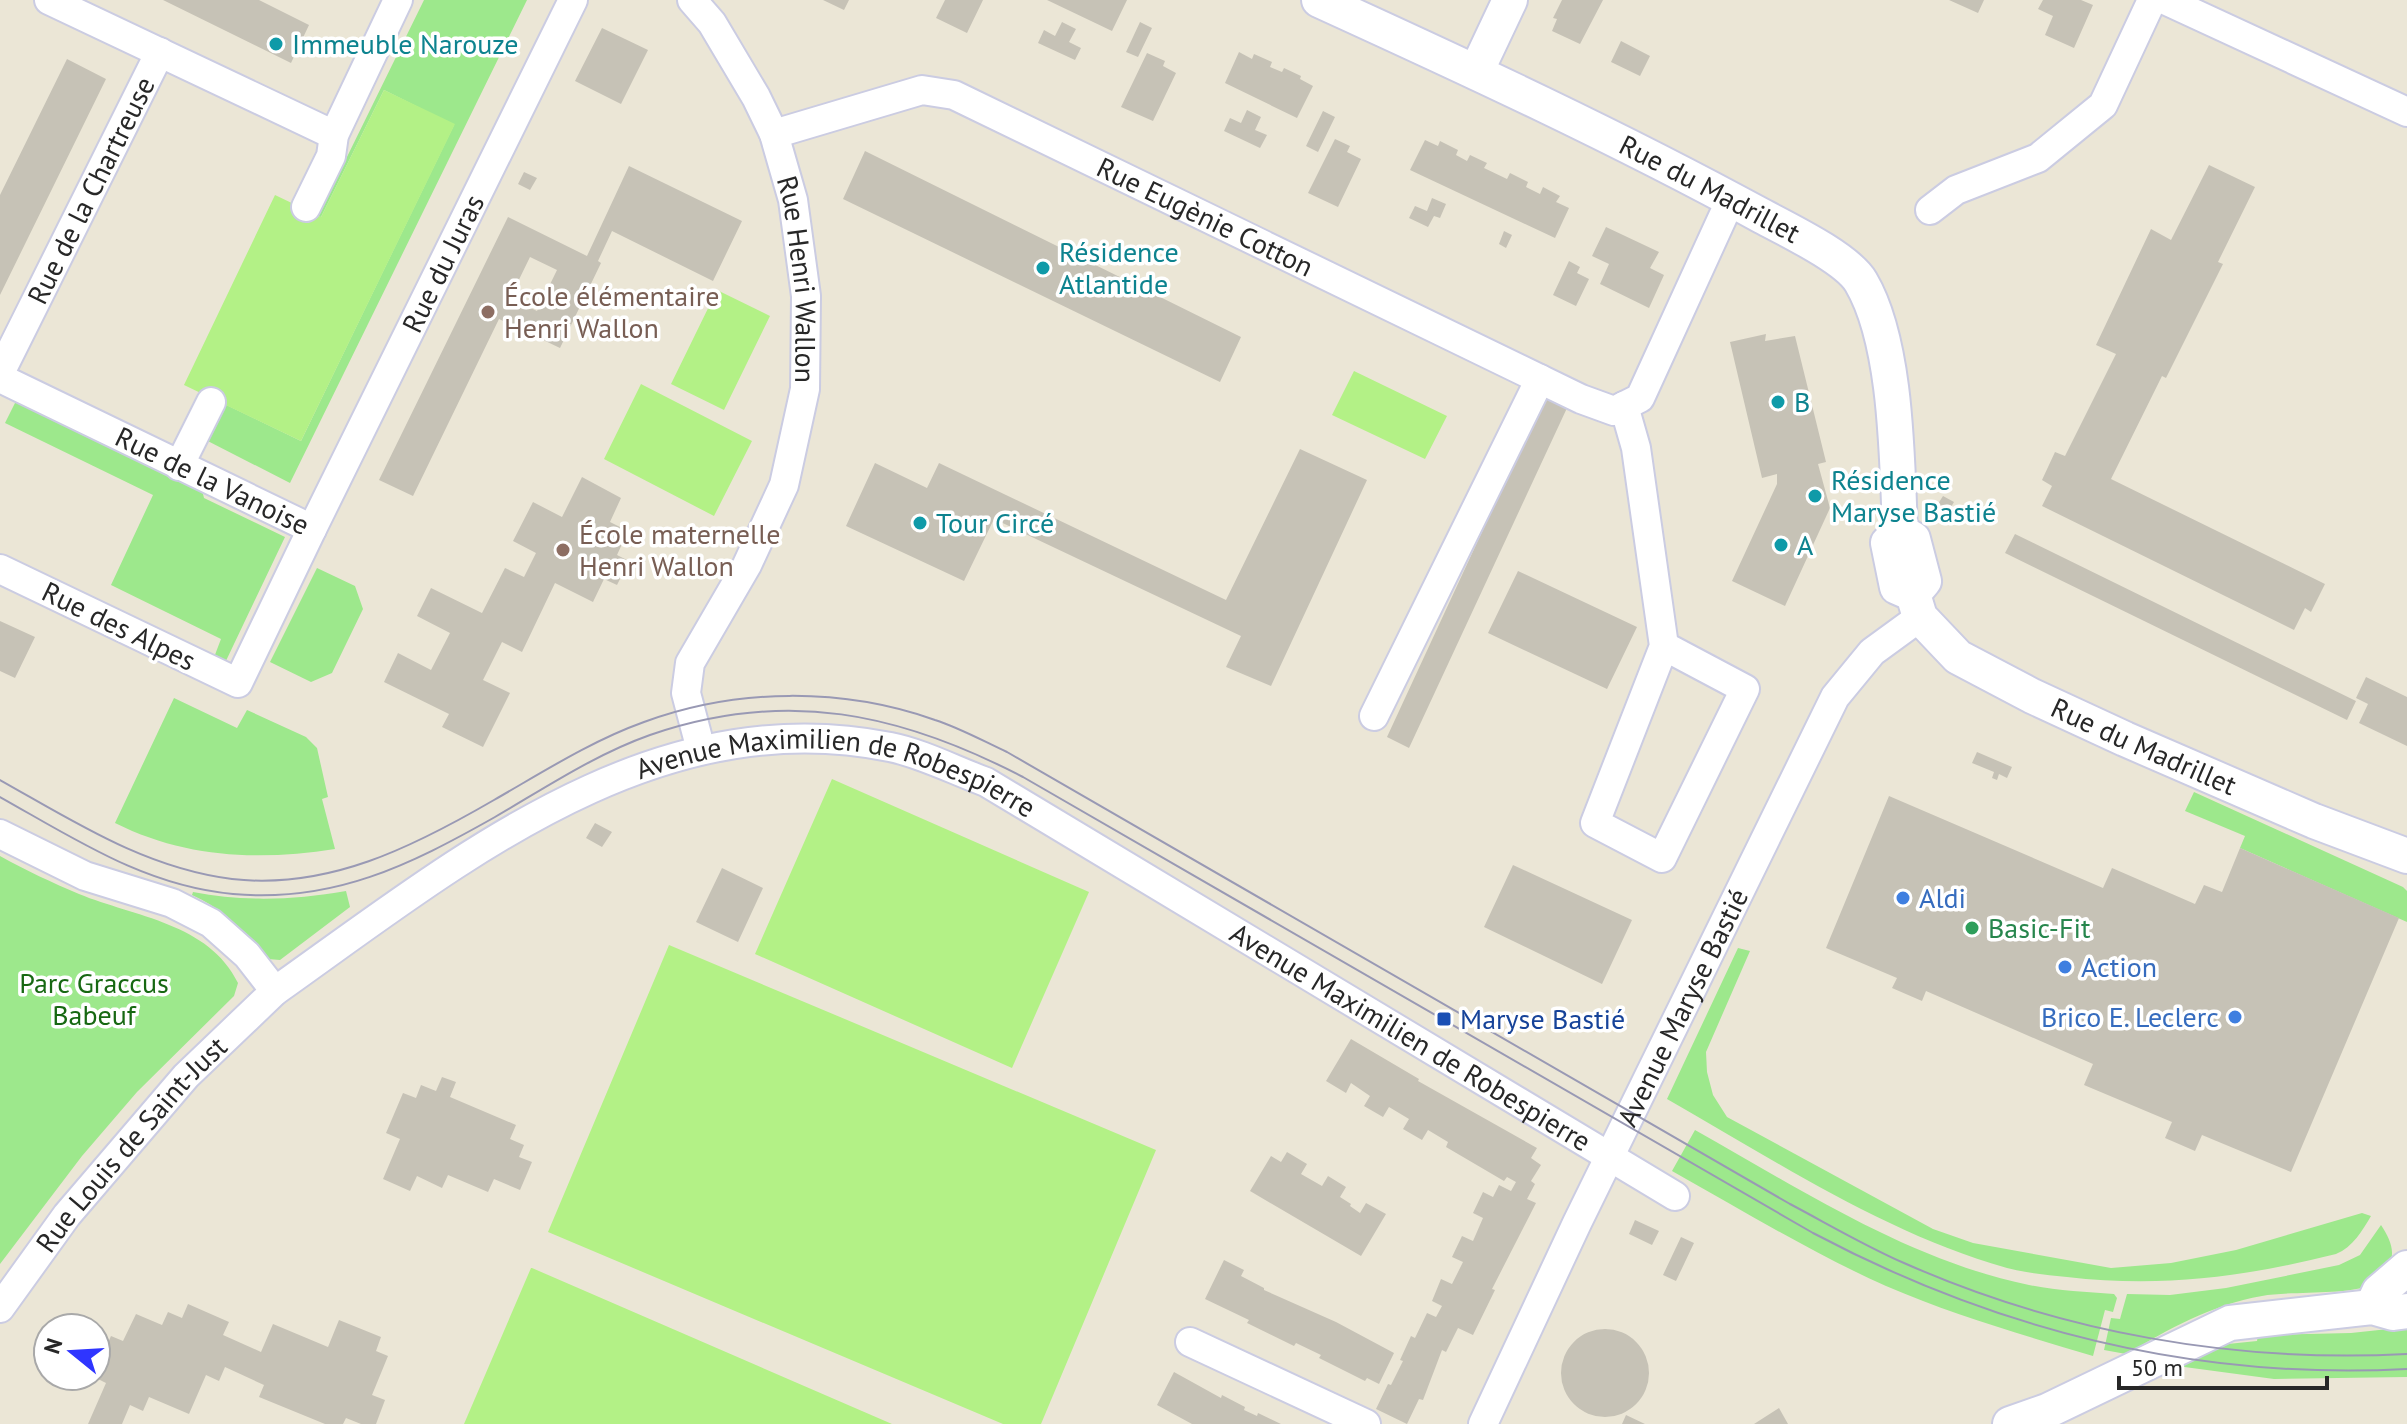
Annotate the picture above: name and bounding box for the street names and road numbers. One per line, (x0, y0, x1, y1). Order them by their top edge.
street label: Rue de la Chartreuse (18, 70, 163, 310)
street label: Rue du Madrillet (1613, 126, 1807, 251)
street label: Rue Eugènie Cotton (1091, 148, 1320, 285)
street label: Rue Henri Wallon (769, 171, 825, 383)
street label: Rue du Juras (393, 188, 492, 338)
street label: Rue de la Vanoise (110, 418, 316, 543)
street label: Rue des Alpes (36, 572, 202, 679)
street label: Rue du Madrillet (2045, 688, 2243, 803)
street label: Avenue Maximilien de Robespierre (630, 719, 1043, 826)
street label: Avenue Maryse Bastié (1608, 882, 1756, 1132)
street label: Avenue Maximilien de Robespierre (1224, 914, 1598, 1159)
street label: Rue Louis de Saint-Just (27, 1028, 235, 1260)

